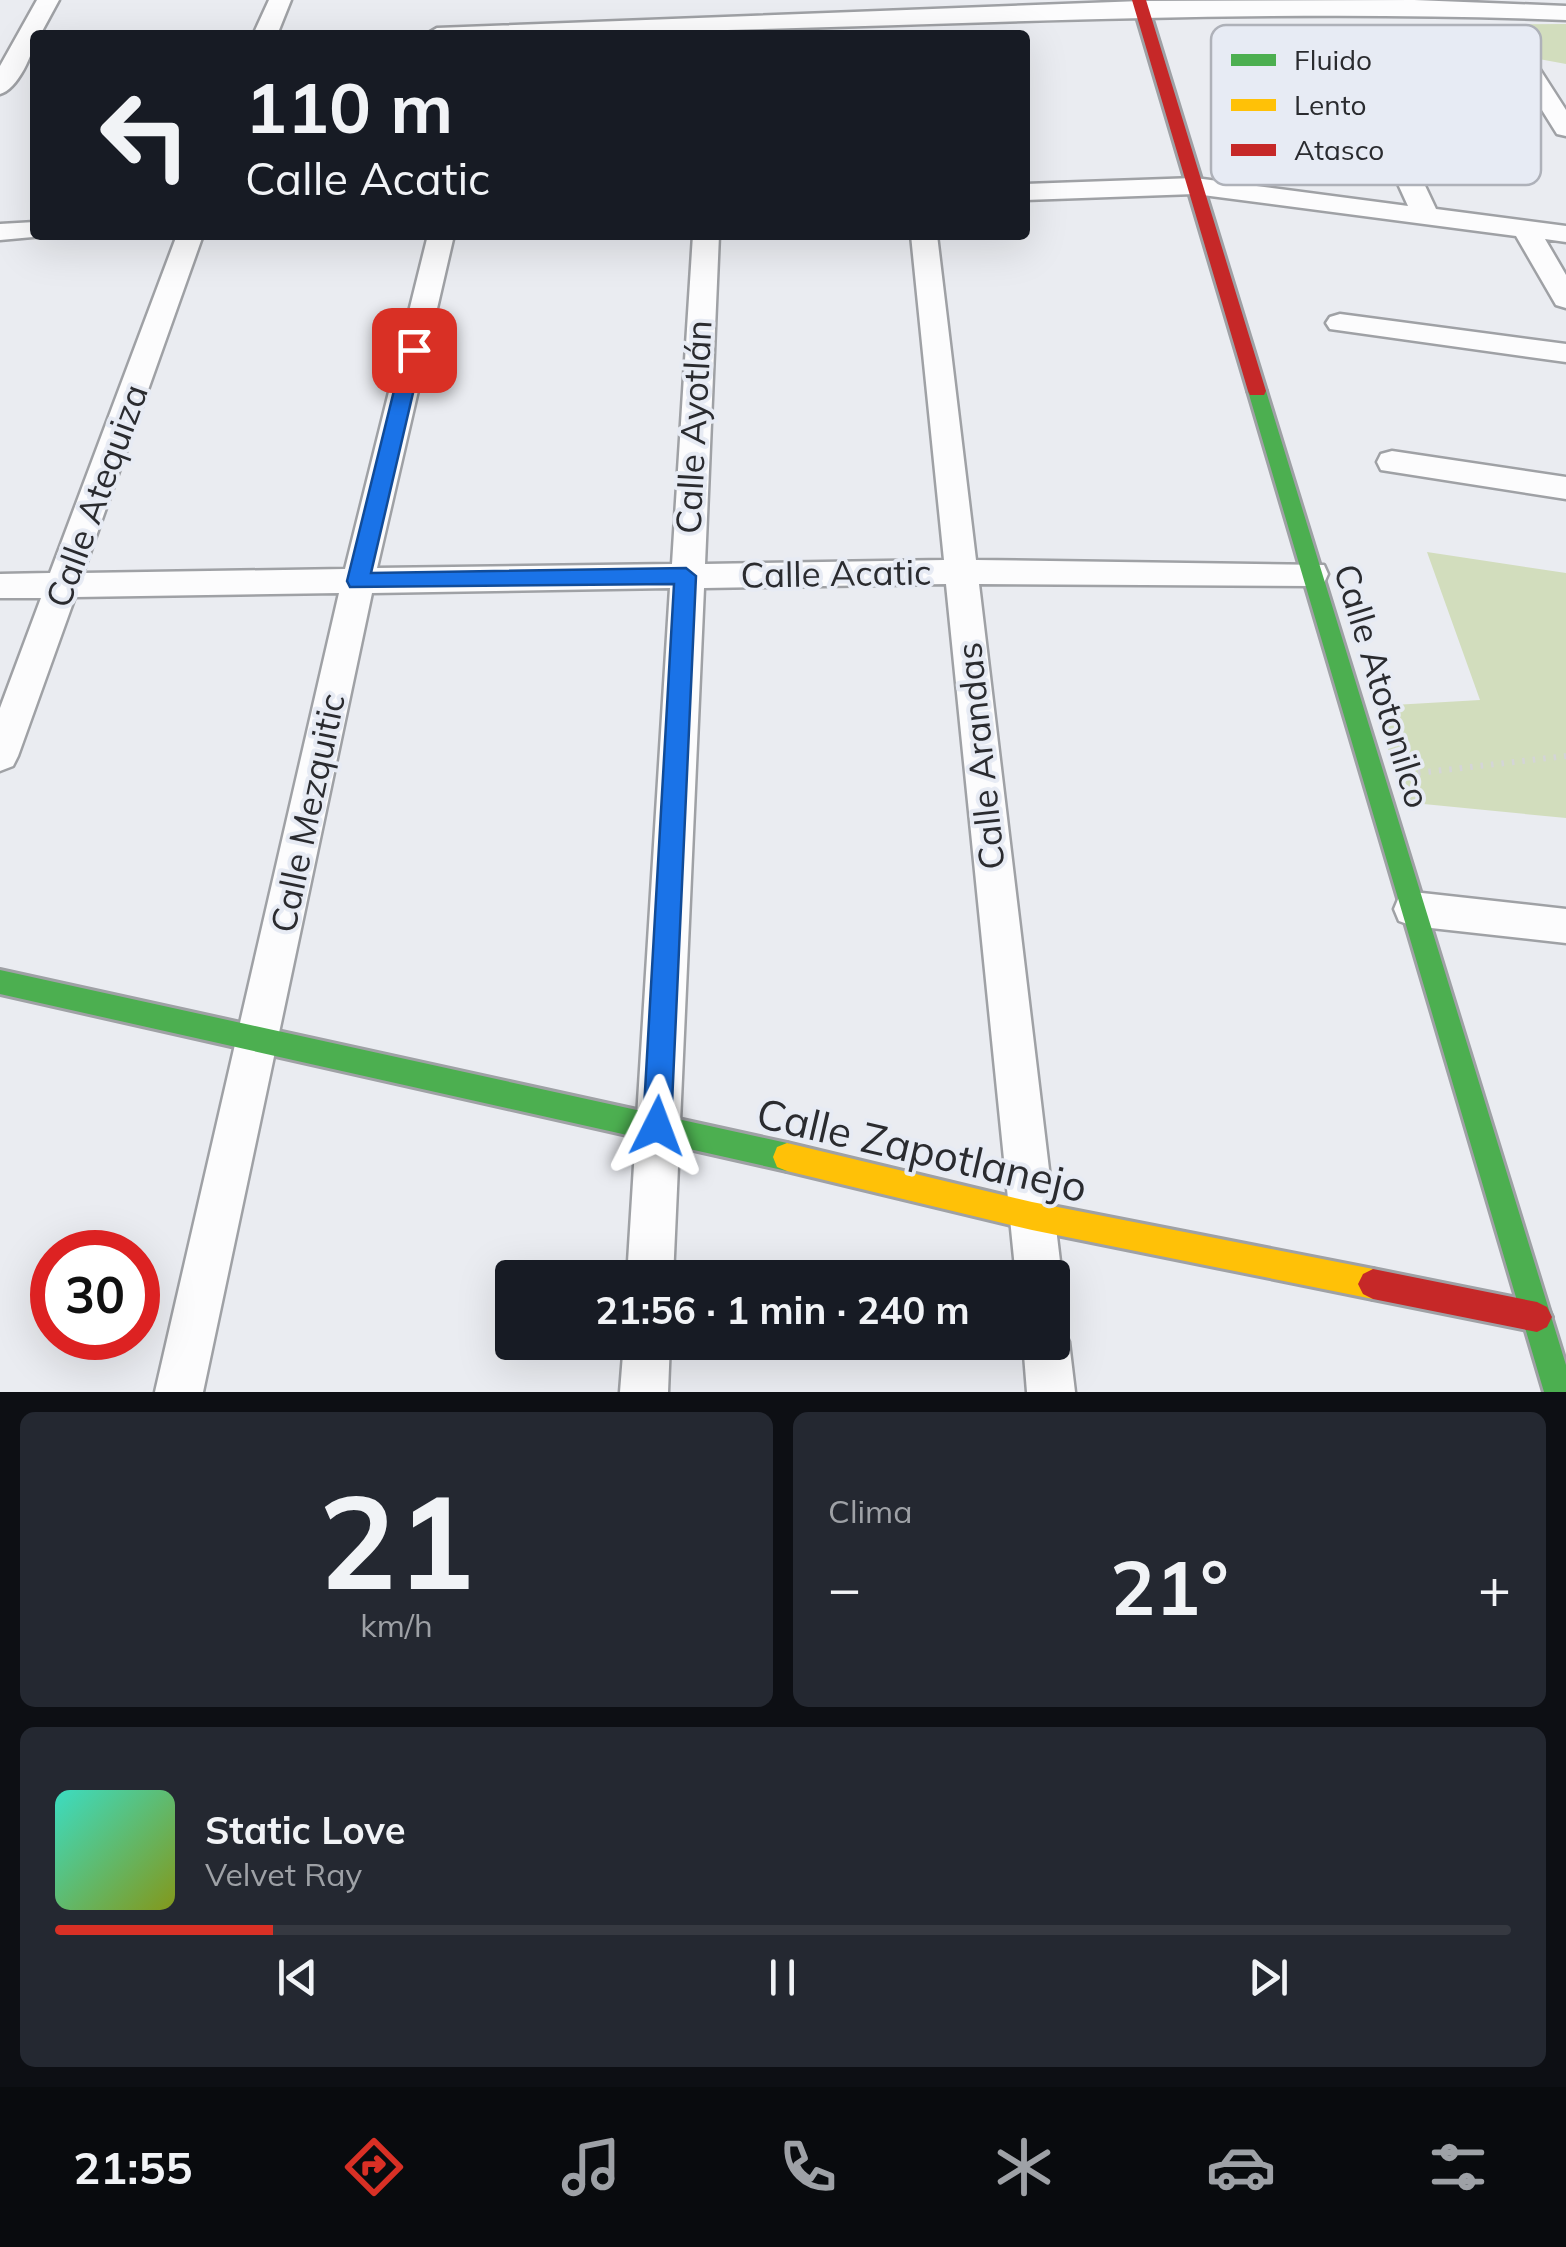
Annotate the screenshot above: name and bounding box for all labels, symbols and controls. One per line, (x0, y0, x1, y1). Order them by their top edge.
legend (1211, 25, 1541, 185)
text: Fluido (1294, 42, 1372, 77)
text: 110 m (245, 63, 453, 151)
icon: left (80, 70, 210, 200)
text: Lento (1294, 87, 1366, 122)
text: Atasco (1294, 132, 1384, 167)
text: Calle Acatic (245, 150, 490, 206)
pin (372, 308, 457, 393)
street label: Calle Ayotlán (665, 319, 721, 535)
icon: arrive (387, 323, 442, 378)
street label: Calle Atequiza (35, 378, 157, 613)
street label: Calle Acatic (740, 549, 932, 597)
street label: Calle Atotonilco (1325, 559, 1441, 813)
street label: Calle Arandas (946, 640, 1014, 872)
street label: Calle Mezquitic (260, 689, 354, 936)
position arrow (605, 1074, 709, 1178)
street label: Calle Zapotlanejo (752, 1086, 1092, 1213)
speed limit sign: 30 (30, 1230, 160, 1360)
text: 21:56 · 1 min · 240 m (595, 1286, 970, 1334)
text: 21 (318, 1458, 475, 1622)
text: Clima (828, 1491, 912, 1531)
text: 21° (1110, 1540, 1229, 1634)
text: − (828, 1553, 861, 1622)
text: + (1478, 1553, 1511, 1622)
text: km/h (360, 1605, 433, 1645)
text: Static Love (205, 1806, 406, 1854)
text: Velvet Ray (205, 1854, 362, 1894)
icon: previous (270, 1950, 325, 2005)
icon: pause (755, 1950, 810, 2005)
icon: next (1241, 1950, 1296, 2005)
icon: directions (339, 2132, 409, 2202)
icon: music (556, 2132, 626, 2202)
icon: phone (773, 2132, 843, 2202)
icon: climate (989, 2132, 1059, 2202)
icon: car (1206, 2132, 1276, 2202)
icon: filters (1423, 2132, 1493, 2202)
text: 21:55 (73, 2139, 193, 2195)

